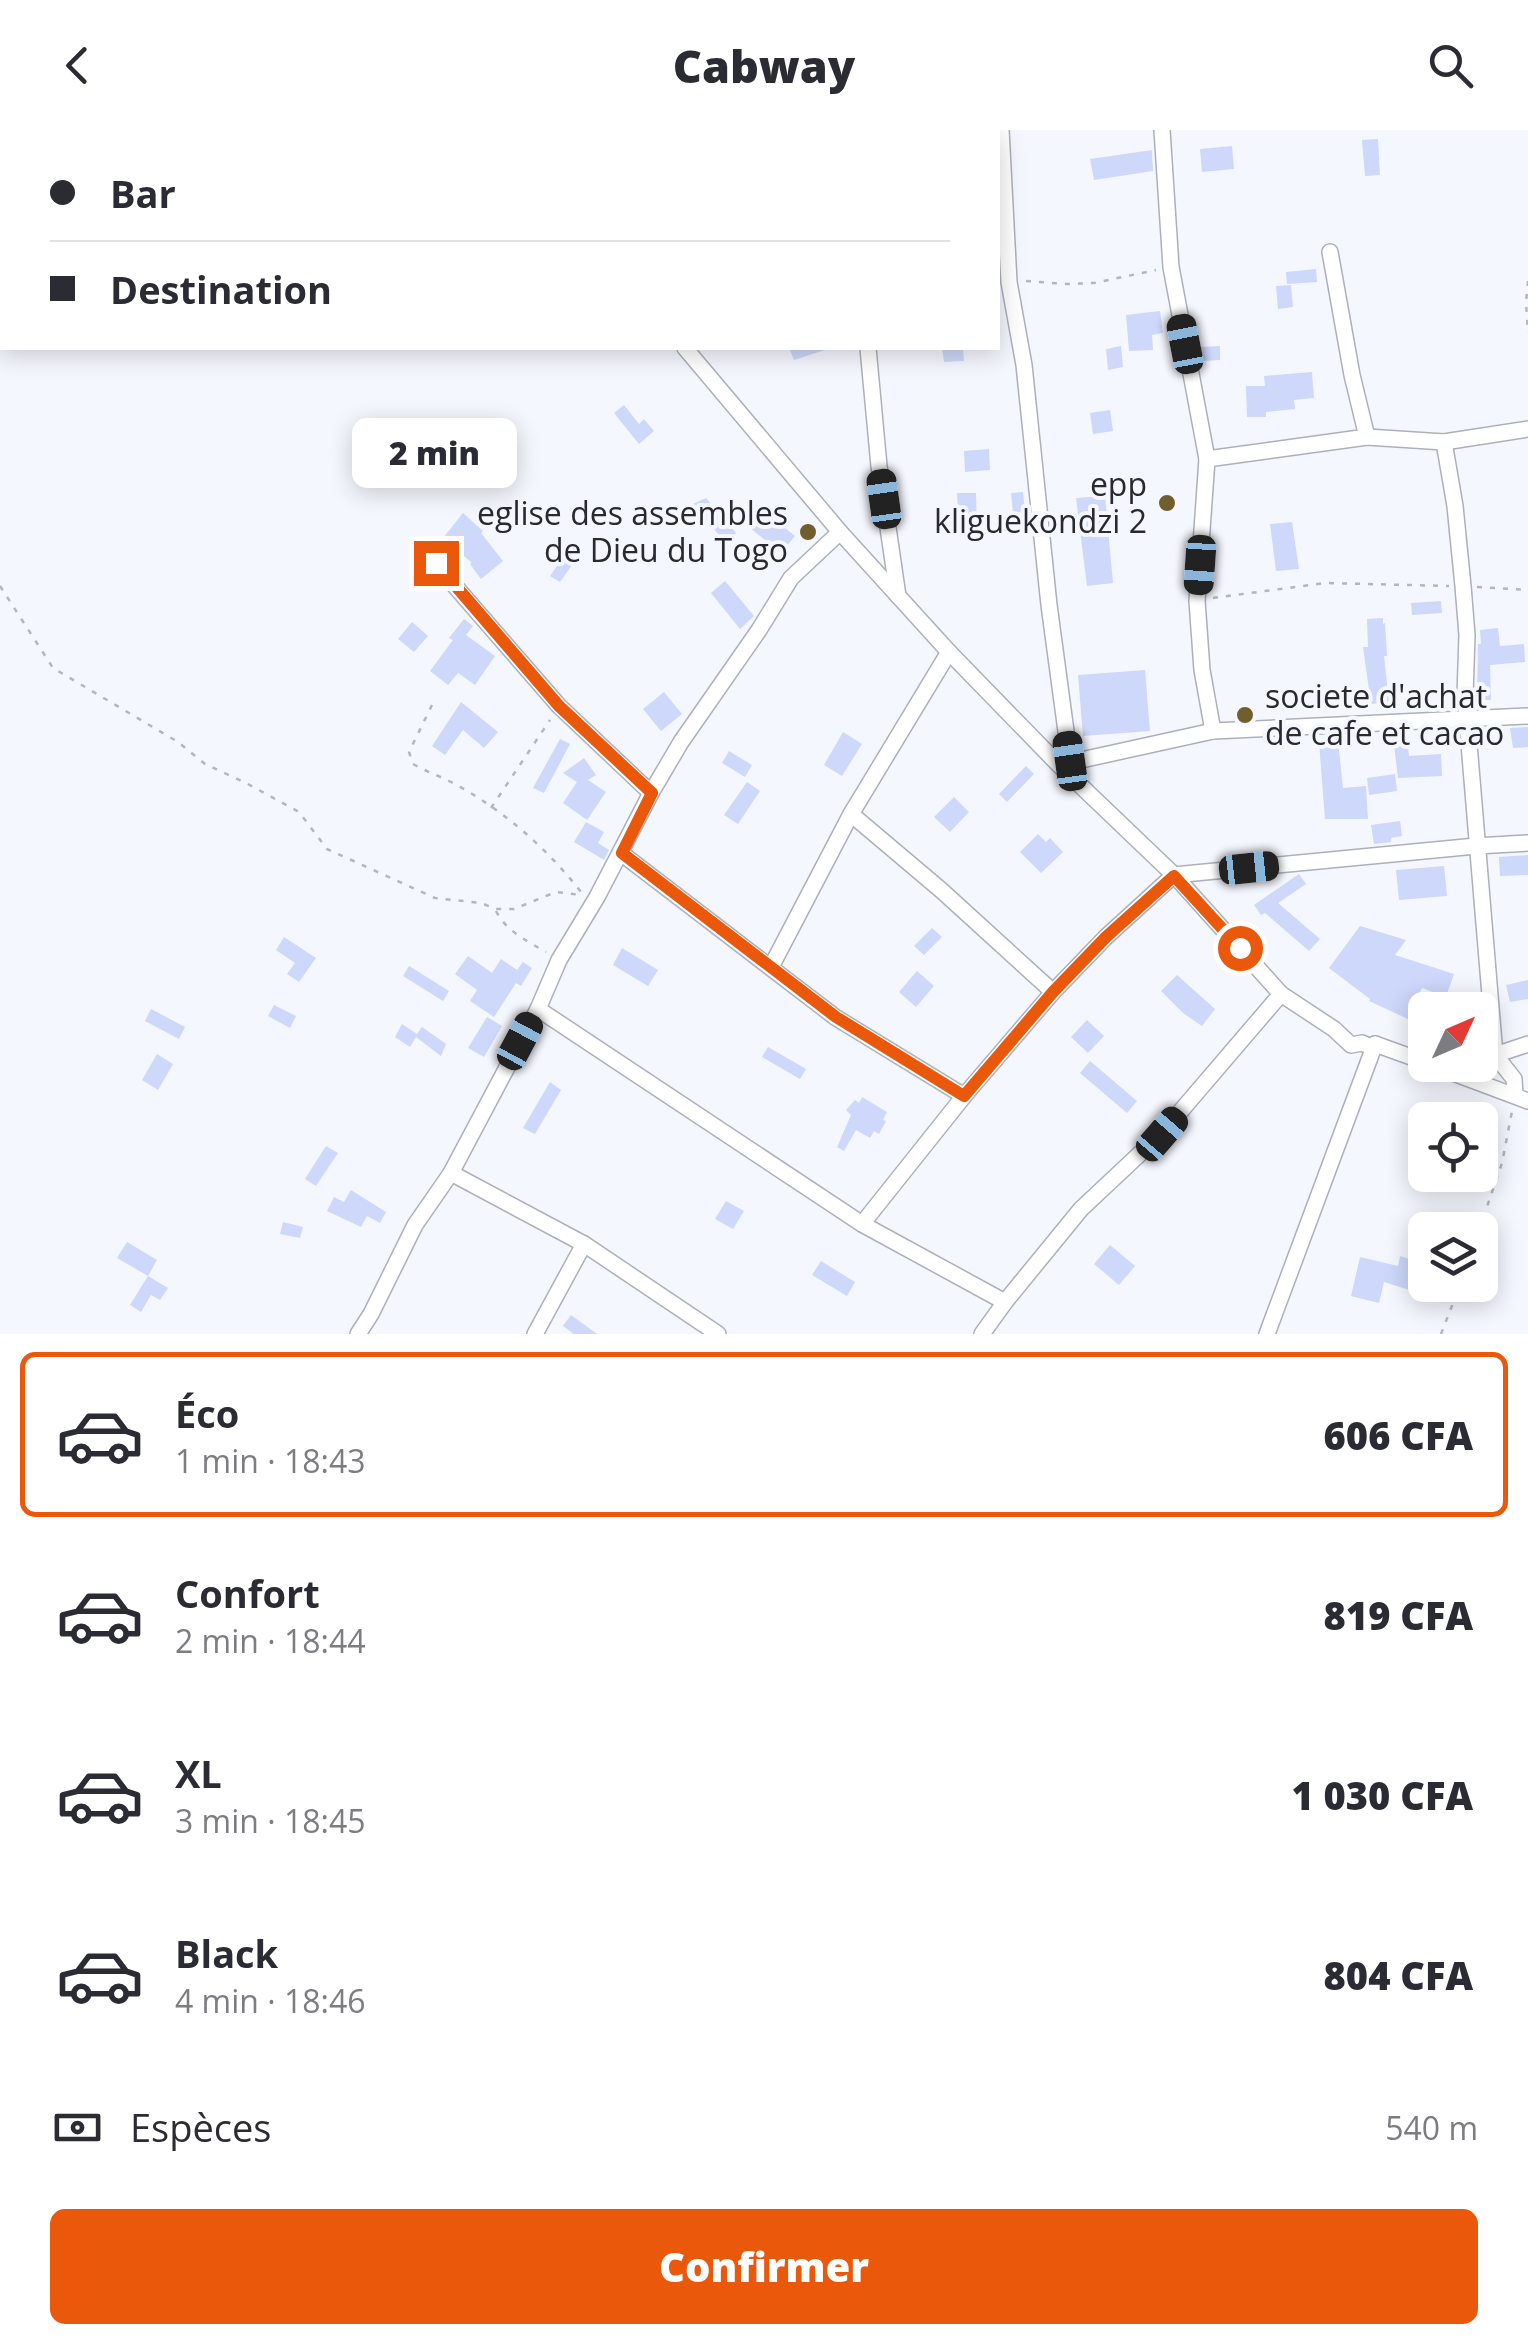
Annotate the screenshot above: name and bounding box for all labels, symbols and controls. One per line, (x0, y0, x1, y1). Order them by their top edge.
text: Cabway (673, 35, 855, 96)
icon: back (50, 38, 105, 93)
icon: search (1423, 38, 1478, 93)
text: Bar (110, 167, 176, 219)
text: Destination (110, 263, 332, 315)
car (1165, 312, 1205, 376)
callout: 2 min (354, 418, 518, 488)
text: 2 min (389, 431, 480, 474)
place label: epp kliguekondzi 2 (934, 462, 1147, 542)
car (865, 467, 903, 531)
place label: eglise des assembles de Dieu du Togo (477, 491, 788, 571)
marker: epp kliguekondzi 2 (1156, 492, 1178, 514)
marker: eglise des assembles de Dieu du Togo (797, 521, 819, 543)
car (1183, 534, 1217, 596)
route end (414, 541, 459, 586)
place label: societe d'achat de cafe et cacao (1265, 674, 1504, 754)
marker: societe d'achat de cafe et cacao (1234, 704, 1256, 726)
car (1051, 729, 1089, 793)
car (1218, 850, 1280, 886)
route start (1218, 926, 1263, 971)
north arrow (1408, 992, 1498, 1082)
map controls (1408, 992, 1498, 1302)
car (493, 1007, 547, 1075)
car (1131, 1102, 1193, 1166)
button: locate (1408, 1102, 1498, 1192)
button: layers (1408, 1212, 1498, 1302)
text: Éco (175, 1387, 239, 1439)
icon: car (55, 1390, 145, 1480)
text: 606 CFA (1324, 1409, 1473, 1461)
text: 1 min · 18:43 (175, 1439, 366, 1482)
text: Confort (175, 1567, 320, 1619)
icon: car (55, 1570, 145, 1660)
text: 819 CFA (1324, 1589, 1473, 1641)
text: 2 min · 18:44 (175, 1619, 366, 1662)
text: XL (175, 1747, 222, 1799)
icon: car (55, 1750, 145, 1840)
text: 1 030 CFA (1291, 1769, 1473, 1821)
text: 3 min · 18:45 (175, 1799, 366, 1842)
text: Black (175, 1927, 278, 1979)
icon: car (55, 1930, 145, 2020)
text: 804 CFA (1324, 1949, 1473, 2001)
text: 4 min · 18:46 (175, 1979, 366, 2022)
icon: cash (50, 2100, 105, 2155)
text: Espèces (130, 2101, 271, 2153)
text: 540 m (1385, 2106, 1478, 2149)
button: Confirmer (50, 2209, 1478, 2324)

